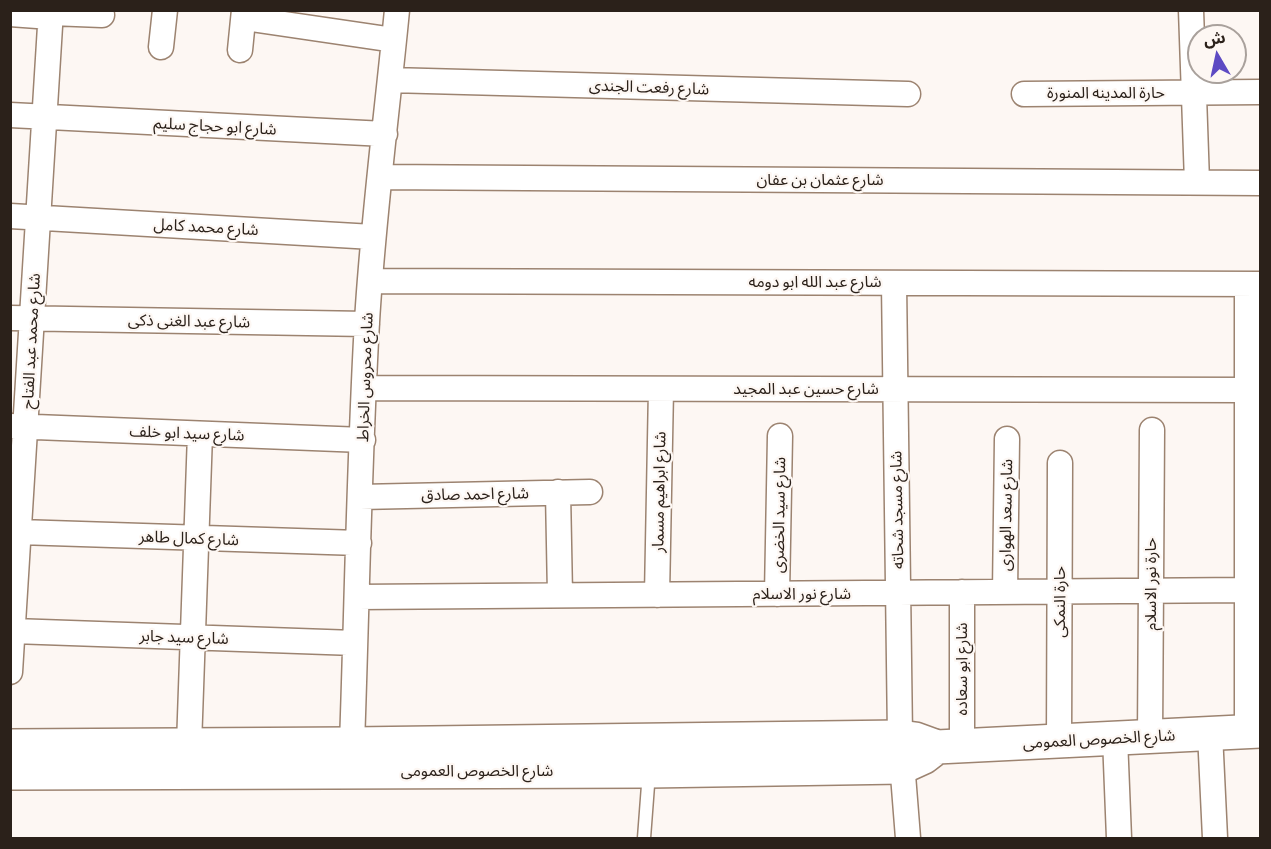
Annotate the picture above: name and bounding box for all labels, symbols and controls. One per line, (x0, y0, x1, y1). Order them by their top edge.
north arrow (1187, 24, 1247, 84)
text: ش (1202, 27, 1227, 49)
street label: شارع رفعت الجندى (589, 75, 709, 99)
street label: حارة المدينه المنورة (1047, 83, 1165, 103)
street label: شارع ابو حجاج سليم (153, 113, 277, 139)
street label: شارع عثمان بن عفان (756, 170, 884, 190)
street label: شارع محمد كامل (153, 215, 259, 239)
street label: شارع عبد الله ابو دومه (748, 272, 882, 292)
street label: شارع محمد عبد الفتاح (18, 273, 44, 409)
street label: شارع عبد الغنى ذكى (128, 310, 250, 332)
street label: شارع محروس الخراط (353, 312, 377, 442)
street label: شارع حسين عبد المجيد (733, 379, 879, 399)
street label: شارع سيد ابو خلف (129, 421, 245, 445)
street label: شارع ابراهيم مسمار (648, 431, 670, 553)
street label: شارع مسجد شحاته (886, 451, 908, 569)
street label: شارع سيد الخضرى (768, 457, 790, 573)
street label: شارع سعد الهوارى (995, 459, 1017, 571)
street label: شارع احمد صادق (421, 483, 529, 505)
street label: شارع كمال طاهر (139, 527, 239, 549)
street label: حارة نور الاسلام (1141, 538, 1161, 630)
street label: حارة النمكى (1050, 566, 1070, 638)
street label: شارع نور الاسلام (753, 584, 851, 604)
street label: شارع ابو سعاده (952, 623, 972, 715)
street label: شارع سيد جابر (139, 626, 229, 648)
street label: شارع الخصوص العمومى (1022, 725, 1176, 753)
street label: شارع الخصوص العمومى (401, 761, 553, 781)

